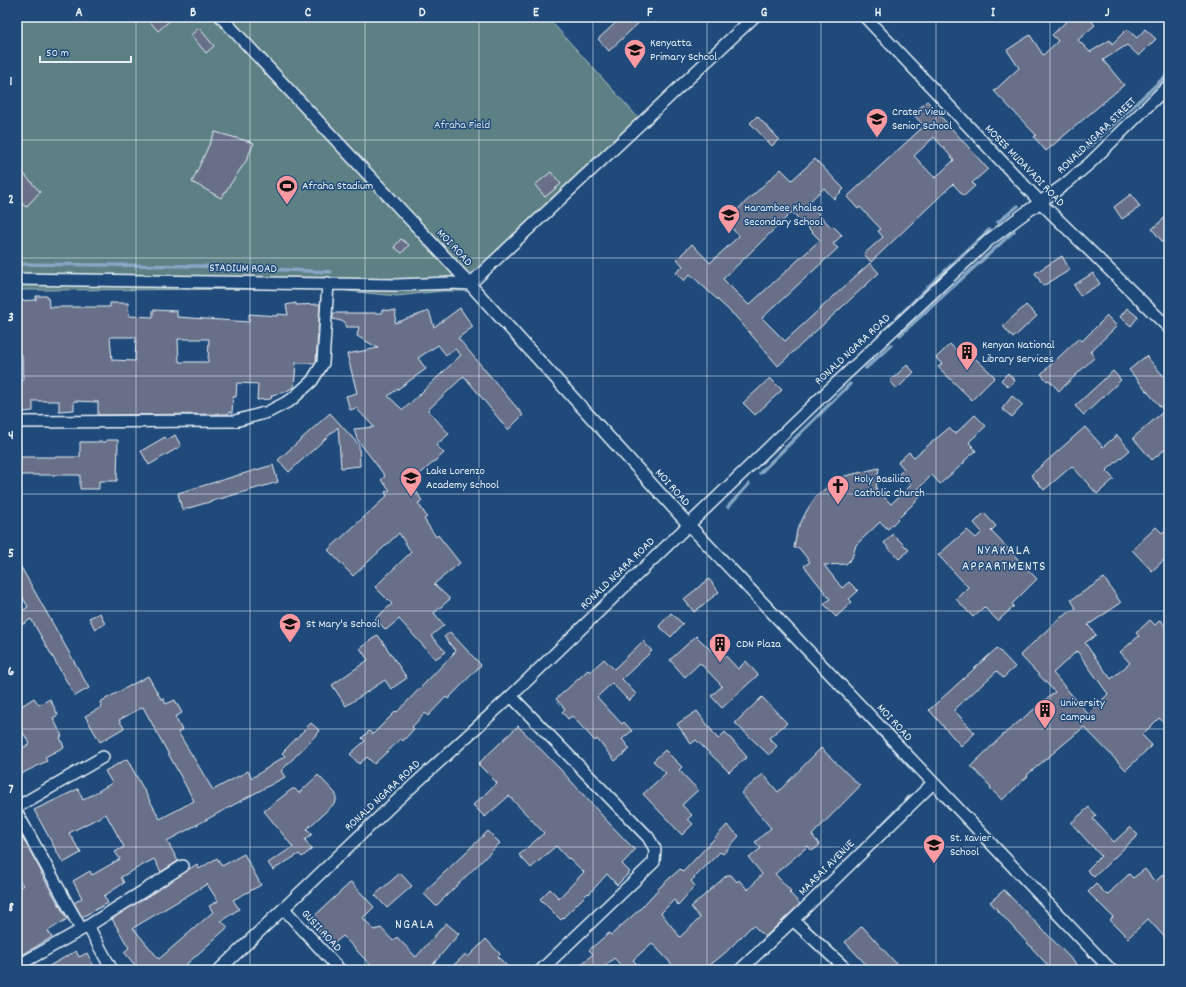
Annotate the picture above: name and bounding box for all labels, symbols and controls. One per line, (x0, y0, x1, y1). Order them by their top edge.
text: A (75, 4, 83, 23)
text: B (190, 4, 196, 23)
text: C (305, 4, 312, 23)
text: D (419, 4, 426, 23)
text: E (533, 4, 540, 23)
text: F (647, 4, 653, 23)
text: G (761, 4, 768, 23)
text: H (875, 4, 882, 23)
text: I (991, 4, 996, 23)
text: J (1105, 4, 1110, 23)
place label: Kenyatta Primary School (650, 35, 717, 66)
school or university icon: Kenyatta Primary School (622, 37, 648, 70)
scale bar (40, 38, 131, 64)
text: 50 m (46, 45, 69, 62)
text: 1 (10, 73, 13, 92)
street label: RONALD NGARA STREET (1054, 93, 1141, 178)
place label: Crater View Senior School (892, 104, 952, 135)
school or university icon: Crater View Senior School (864, 106, 890, 139)
park label: Afraha Field (434, 117, 490, 134)
street label: MOSES MUDAVADI ROAD (980, 121, 1068, 211)
sports icon: Afraha Stadium (274, 173, 300, 206)
place label: Afraha Stadium (302, 178, 373, 195)
text: 2 (8, 191, 14, 210)
place label: Harambee Khalsa Secondary School (744, 200, 823, 231)
school or university icon: Harambee Khalsa Secondary School (716, 202, 742, 235)
street label: MOI ROAD (432, 225, 476, 271)
street label: STADIUM ROAD (209, 260, 277, 278)
text: 3 (8, 309, 14, 328)
street label: RONALD NGARA ROAD (811, 310, 895, 390)
place label: Kenyan National Library Services (982, 337, 1055, 368)
building icon: Kenyan National Library Services (954, 339, 980, 372)
text: 4 (8, 427, 14, 446)
place label: Lake Lorenzo Academy School (426, 463, 499, 494)
school or university icon: Lake Lorenzo Academy School (398, 465, 424, 498)
street label: MOI ROAD (650, 465, 694, 511)
place label: Holy Basilica Catholic Church (854, 471, 925, 502)
church icon: Holy Basilica Catholic Church (825, 473, 851, 506)
street label: RONALD NGARA ROAD (577, 534, 659, 614)
district label: NYAKALA APPARTMENTS (962, 541, 1046, 577)
text: 5 (8, 545, 14, 564)
school or university icon: St Mary's School (277, 611, 303, 644)
place label: St Mary's School (306, 616, 380, 633)
building icon: CDN Plaza (707, 631, 733, 664)
place label: CDN Plaza (736, 636, 781, 653)
text: 6 (8, 663, 15, 682)
place label: University Campus (1060, 695, 1106, 726)
building icon: University Campus (1032, 697, 1058, 730)
street label: MOI ROAD (872, 700, 916, 746)
street label: RONALD NGARA ROAD (341, 756, 425, 836)
text: 7 (9, 781, 14, 800)
place label: St. Xavier School (950, 830, 992, 861)
school or university icon: St. Xavier School (921, 832, 947, 865)
street label: MAASAI AVENUE (795, 836, 859, 900)
text: 8 (8, 899, 14, 918)
street label: GUSII ROAD (297, 906, 345, 956)
district label: NGALA (395, 915, 435, 935)

